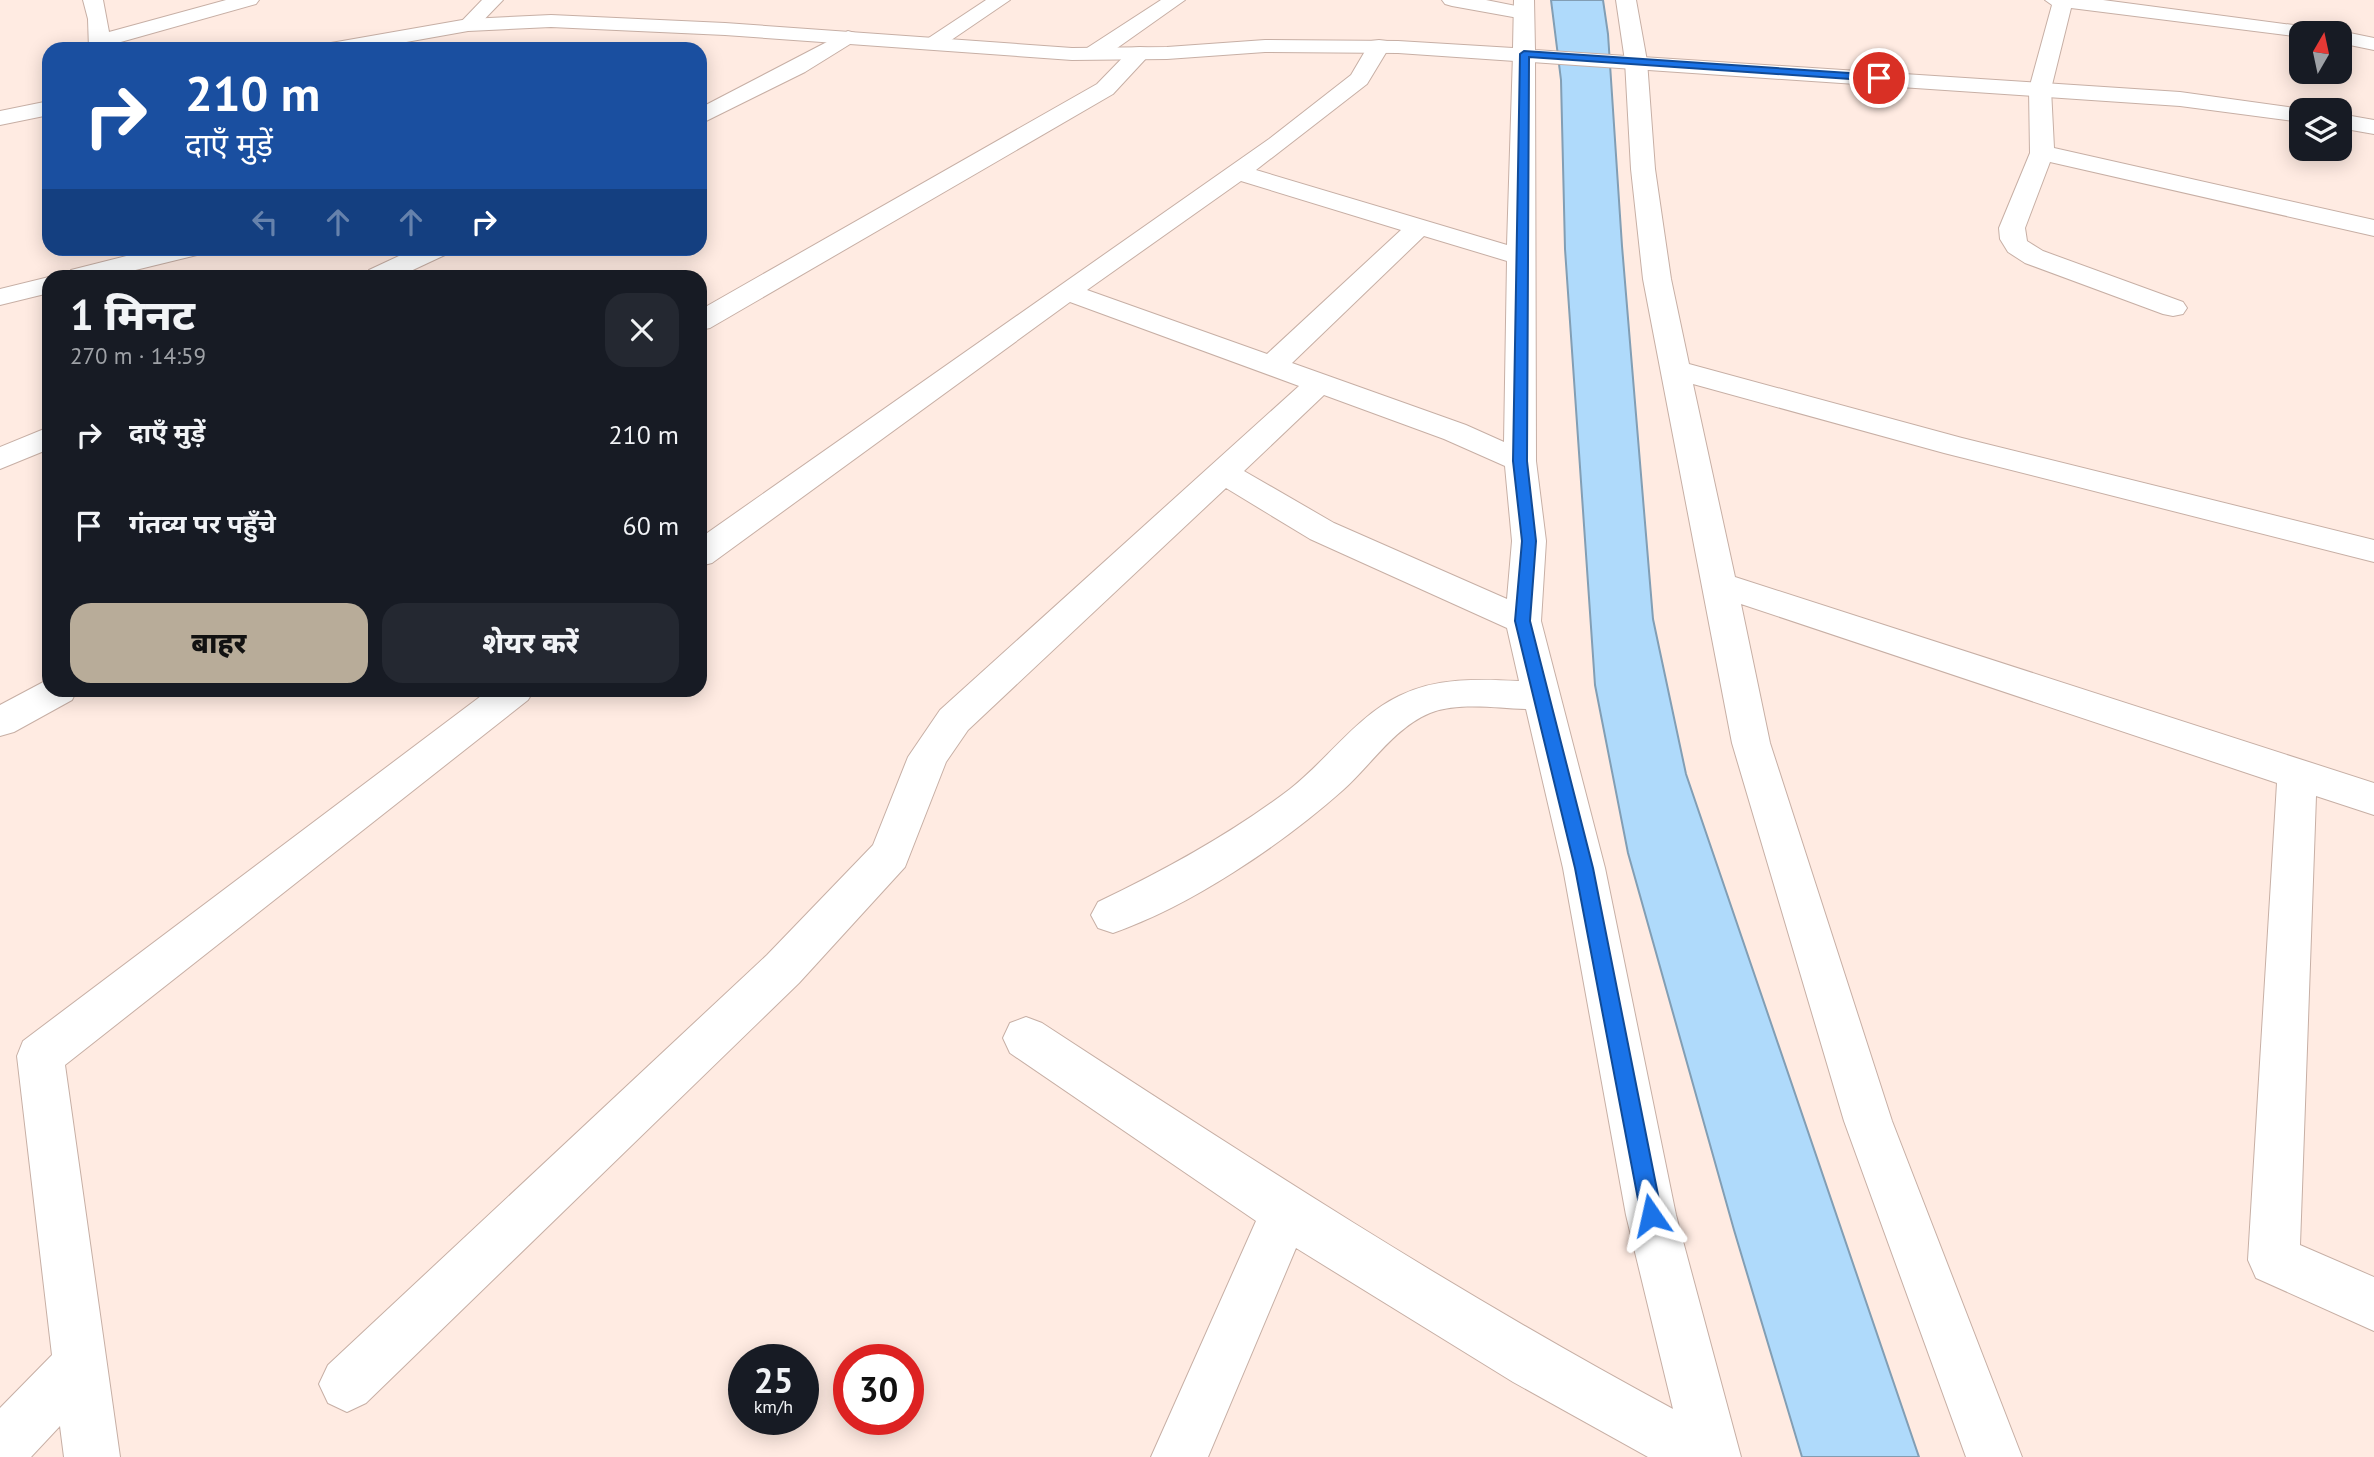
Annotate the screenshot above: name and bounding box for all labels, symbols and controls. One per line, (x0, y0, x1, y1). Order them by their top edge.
north arrow (2289, 21, 2352, 84)
map controls (2289, 21, 2352, 161)
pin (1849, 48, 1909, 108)
icon: arrive (1860, 59, 1898, 97)
text: 210 m (185, 61, 320, 125)
icon: right (70, 70, 161, 161)
button: layers (2289, 98, 2352, 161)
text: दाएँ मुड़ें (185, 123, 273, 165)
icon: left (246, 203, 284, 241)
icon: ahead (319, 203, 357, 241)
icon: ahead (392, 203, 430, 241)
icon: right (465, 203, 503, 241)
text: 1 मिनट (70, 287, 195, 342)
button: close (605, 293, 679, 367)
text: 270 m · 14:59 (70, 341, 206, 370)
icon: right (70, 416, 108, 454)
text: दाएँ मुड़ें (129, 416, 205, 449)
text: 210 m (608, 418, 679, 451)
icon: arrive (70, 507, 108, 545)
text: गंतव्य पर पहुँचे (129, 507, 276, 540)
text: 60 m (623, 509, 679, 542)
button: बाहर (70, 603, 368, 683)
button: शेयर करें (382, 603, 679, 683)
position arrow (1614, 1178, 1688, 1252)
speed limit sign: 30 (833, 1344, 924, 1435)
text: 25 (754, 1357, 793, 1403)
text: km/h (754, 1395, 793, 1418)

